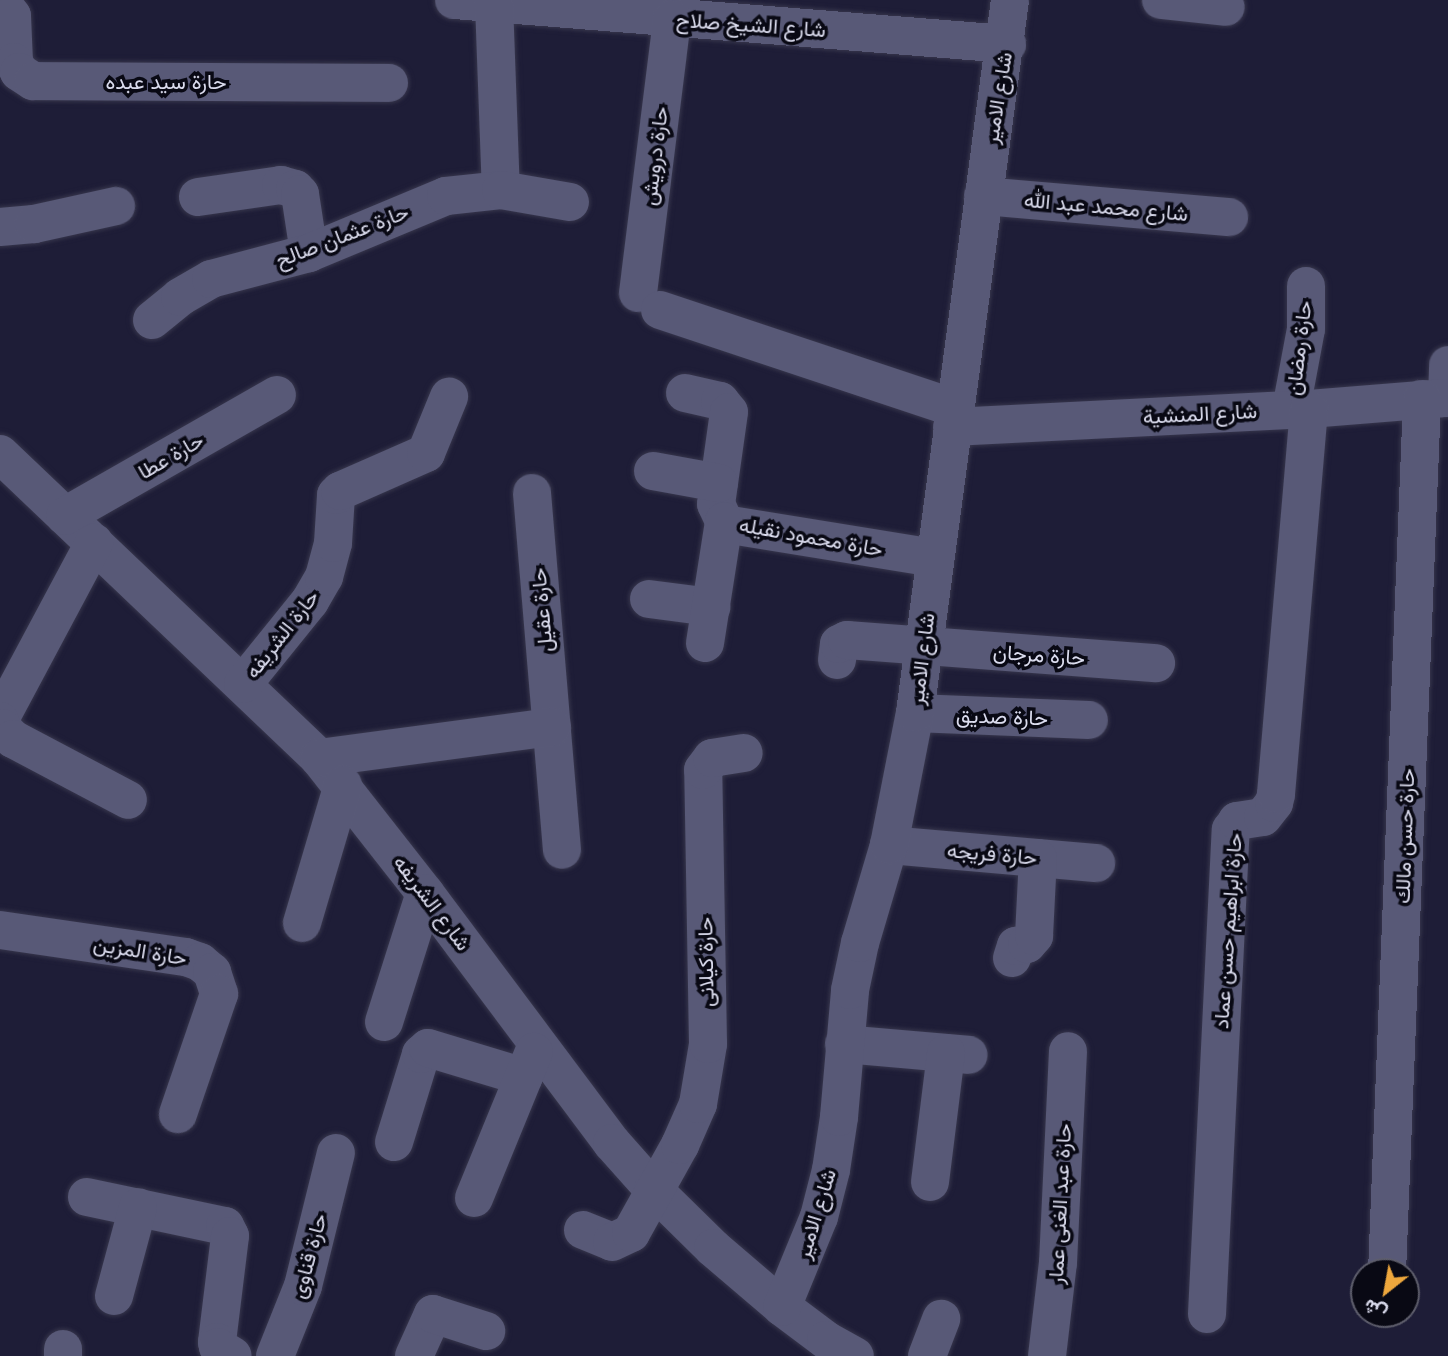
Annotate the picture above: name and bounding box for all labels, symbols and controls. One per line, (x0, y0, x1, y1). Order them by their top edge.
street label: شارع الشيخ صلاح (675, 7, 827, 43)
street label: شارع الامير (978, 50, 1018, 146)
street label: حارة سيد عبده (105, 69, 227, 95)
street label: حارة درويش (636, 105, 674, 207)
street label: شارع محمد عبد الله (1023, 187, 1189, 227)
street label: حارة عثمان صالح (272, 199, 412, 273)
street label: حارة رمضان (1281, 299, 1317, 397)
street label: شارع المنشية (1142, 398, 1258, 430)
street label: حارة عطا (134, 427, 208, 485)
street label: حارة محمود نقيله (737, 512, 885, 562)
street label: حارة عقيل (526, 567, 558, 653)
street label: حارة الشريفه (240, 585, 324, 683)
street label: شارع الامير (904, 612, 940, 706)
street label: حارة مرجان (992, 639, 1086, 671)
street label: حارة صديق (955, 703, 1049, 731)
street label: حارة حسن مالك (1390, 768, 1420, 904)
street label: حارة ابراهيم حسن عماد (1209, 832, 1247, 1030)
street label: حارة فريجه (946, 838, 1038, 870)
street label: شارع الشريفه (388, 850, 476, 956)
street label: حارة كيلانى (693, 917, 719, 1007)
street label: حارة المزين (91, 931, 189, 971)
street label: حارة عبد الغنى عمار (1043, 1123, 1077, 1285)
street label: شارع الامير (790, 1166, 842, 1262)
street label: حارة قناوى (286, 1211, 332, 1301)
north arrow (1350, 1258, 1420, 1328)
text: ش (1359, 1294, 1391, 1325)

